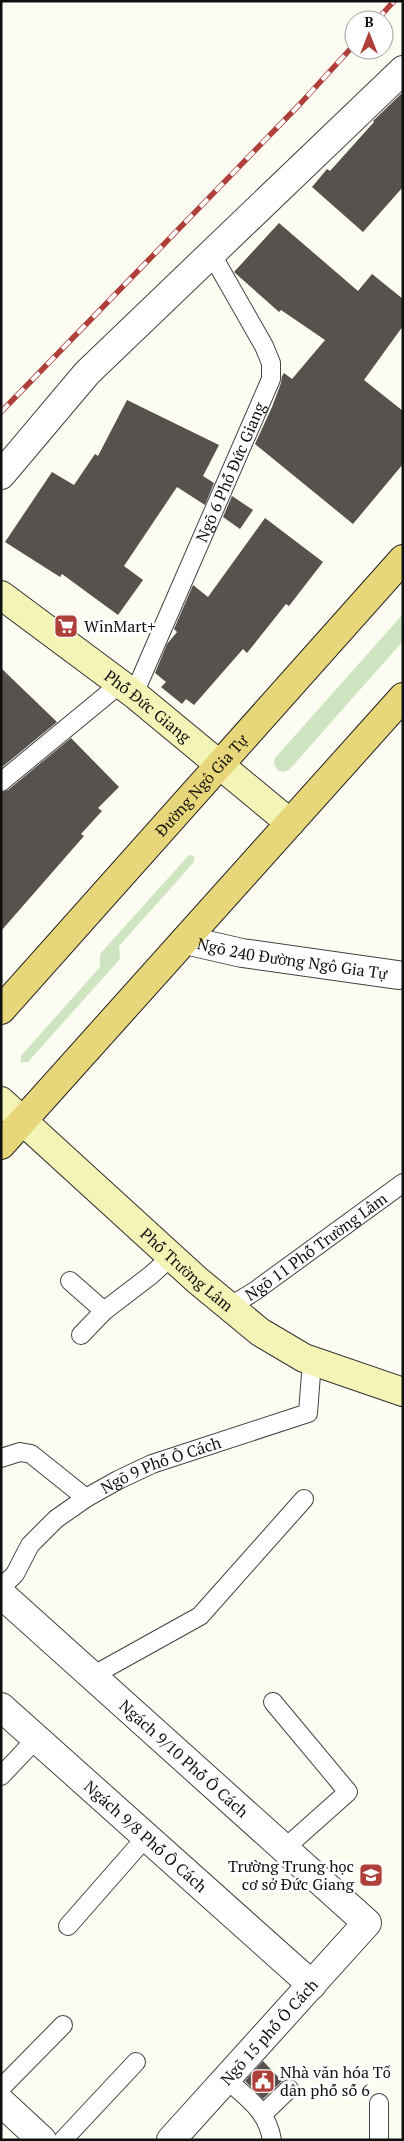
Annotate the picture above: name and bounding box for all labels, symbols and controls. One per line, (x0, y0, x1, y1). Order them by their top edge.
north arrow (344, 10, 394, 60)
text: B (364, 12, 374, 31)
street label: Ngõ 6 Phố Đức Giang (190, 398, 271, 545)
supermarket icon: WinMart+ (53, 613, 79, 639)
place label: WinMart+ (84, 615, 156, 637)
street label: Phố Đức Giang (100, 665, 196, 748)
street label: Đường Ngô Gia Tự (150, 729, 254, 841)
street label: Ngõ 240 Đường Ngô Gia Tự (195, 932, 390, 985)
street label: Ngõ 11 Phố Trường Lâm (241, 1187, 392, 1306)
street label: Phố Trường Lâm (136, 1223, 238, 1317)
street label: Ngõ 9 Phố Ô Cách (96, 1431, 224, 1499)
street label: Ngách 9/10 Phố Ô Cách (115, 1695, 254, 1823)
street label: Ngách 9/8 Phố Ô Cách (79, 1775, 212, 1898)
place label: Trường Trung học cơ sở Đức Giang (228, 1855, 355, 1895)
school or university icon: Trường Trung học cơ sở Đức Giang (358, 1862, 384, 1888)
street label: Ngõ 15 phố Ô Cách (215, 1974, 323, 2090)
place label: Nhà văn hóa Tổ dân phố số 6 (280, 2061, 391, 2101)
public building icon: Nhà văn hóa Tổ dân phố số 6 (250, 2068, 276, 2094)

